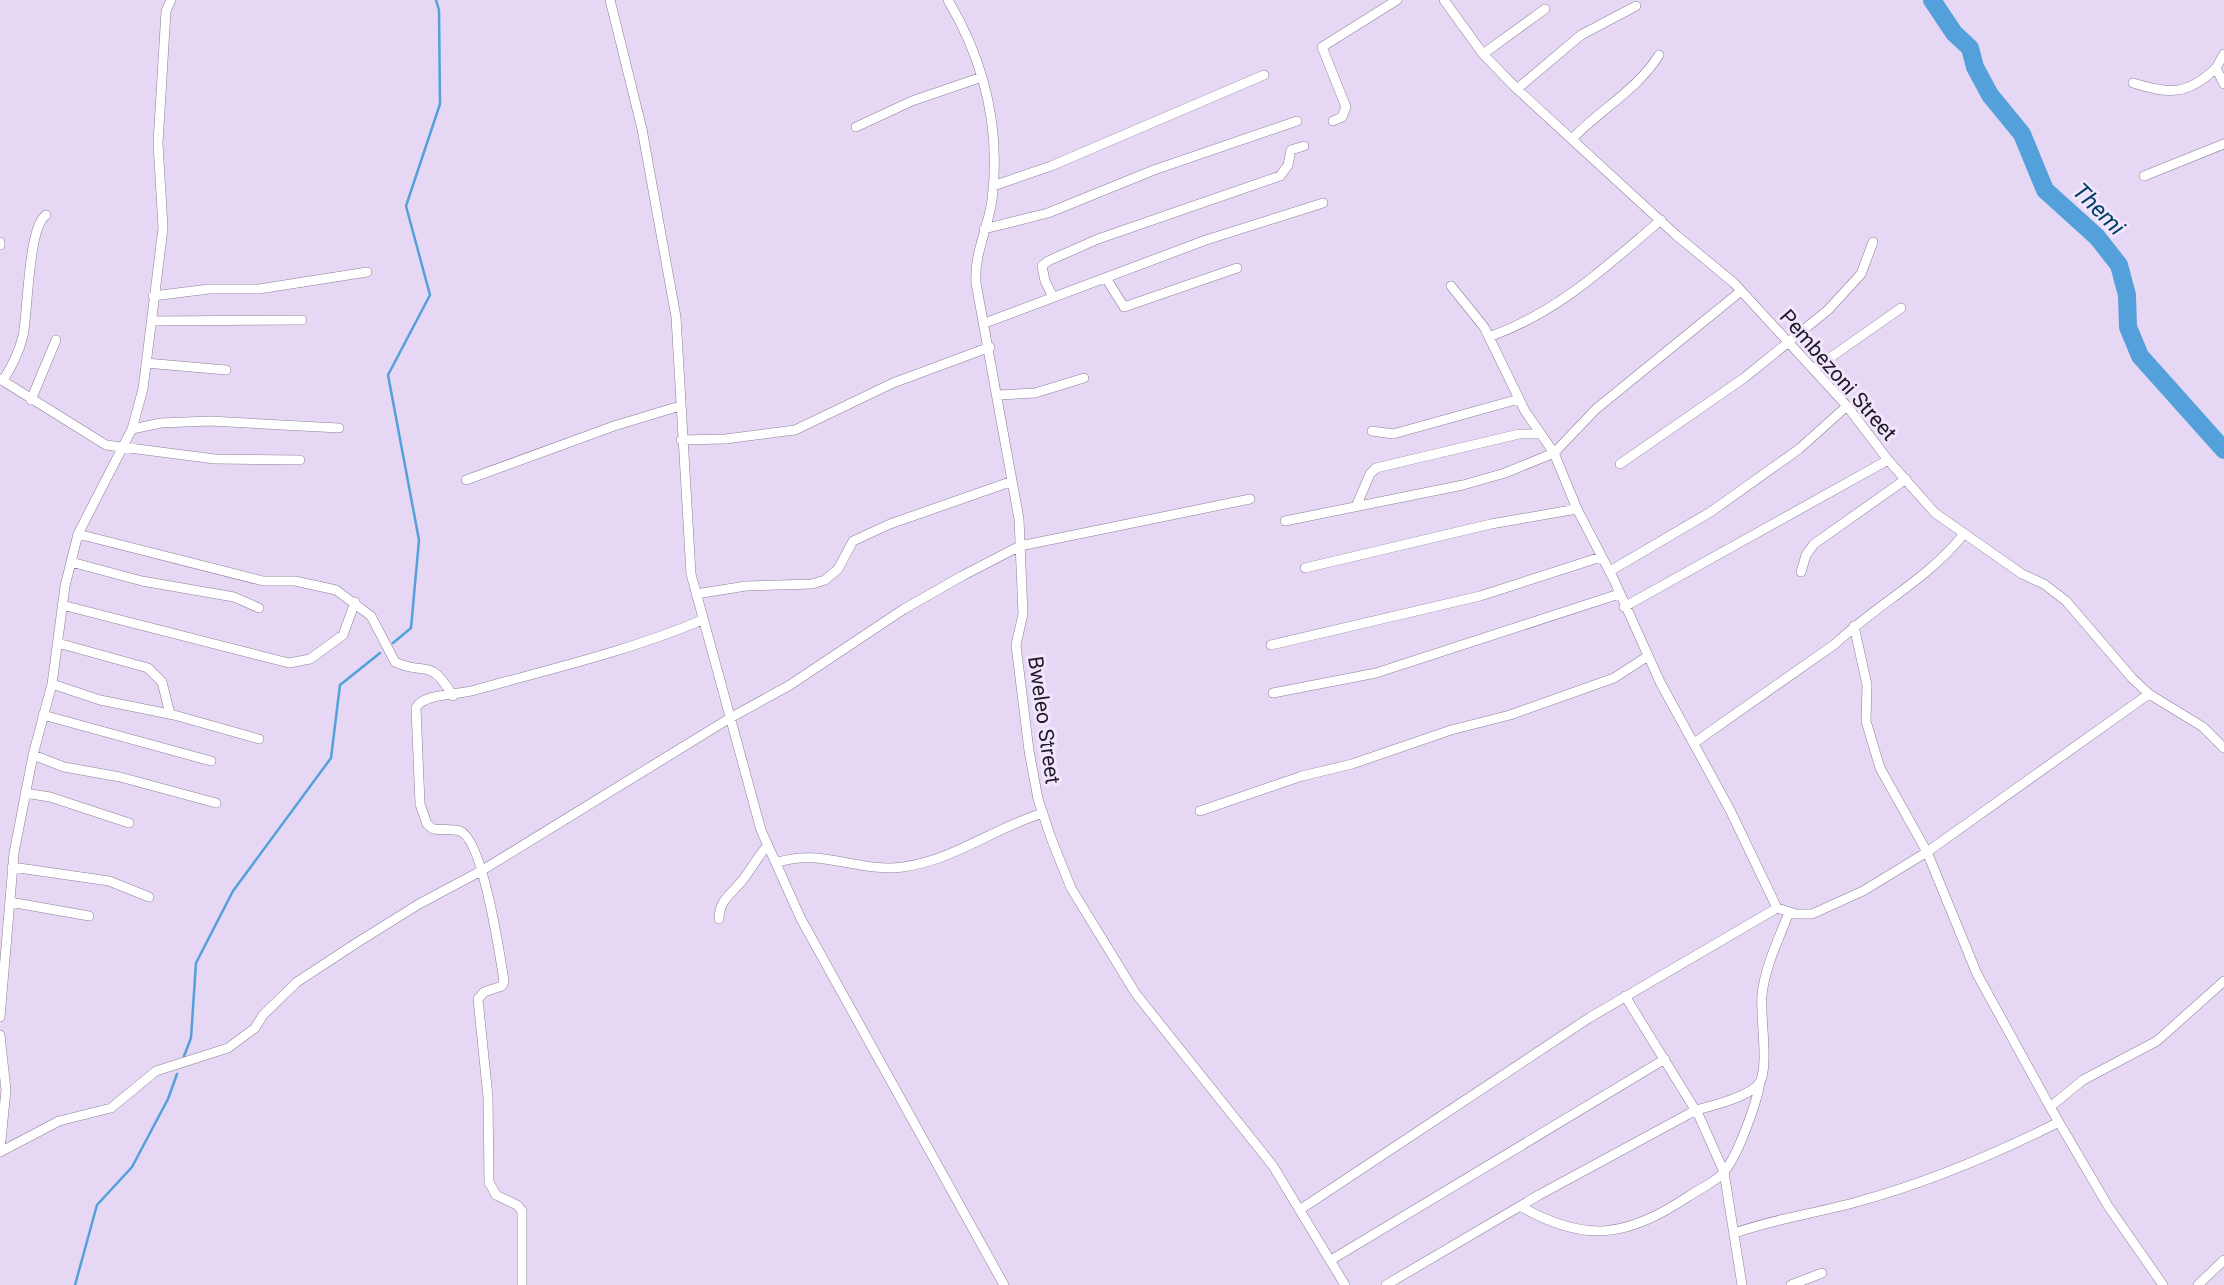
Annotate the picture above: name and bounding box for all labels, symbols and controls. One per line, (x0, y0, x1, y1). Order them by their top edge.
water label: Themi (2067, 178, 2131, 241)
street label: Pembezoni Street (1775, 305, 1901, 445)
street label: Bweleo Street (1023, 655, 1065, 786)

